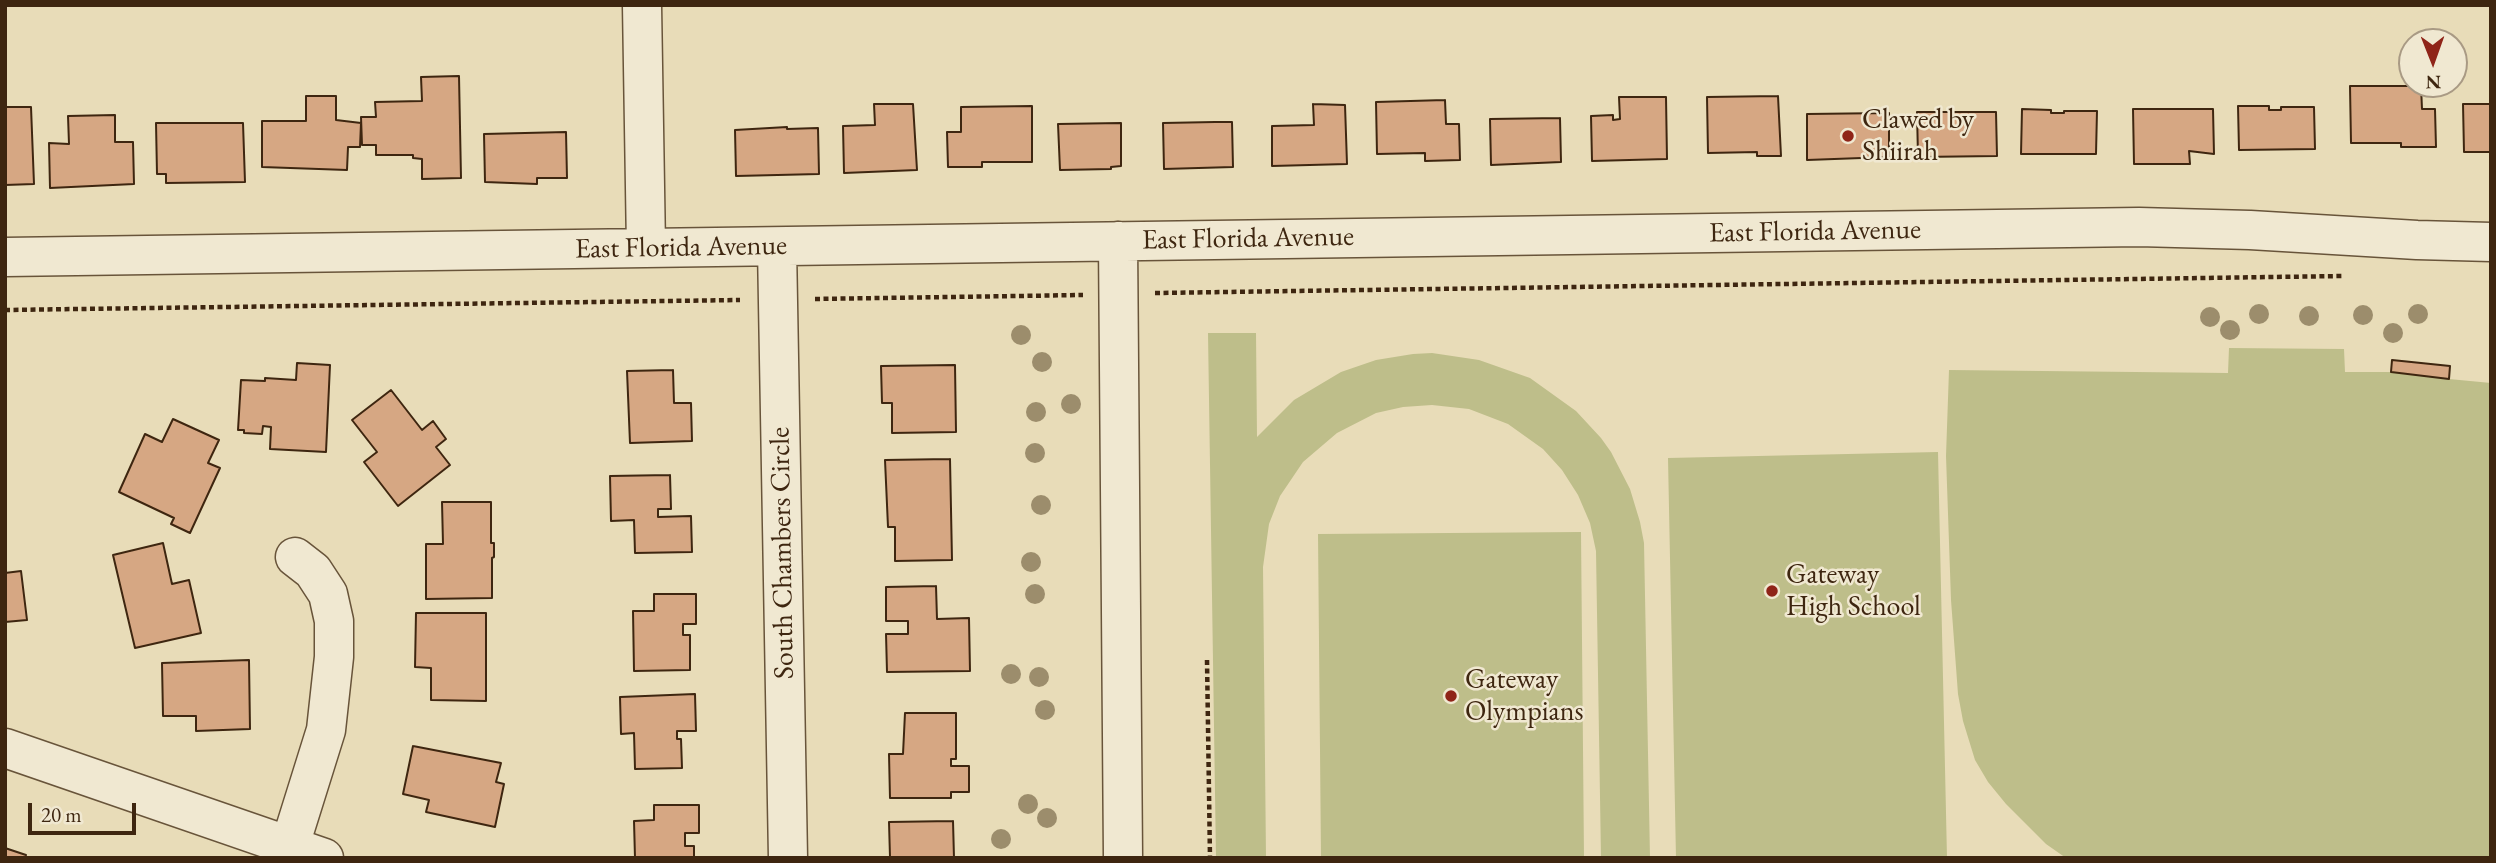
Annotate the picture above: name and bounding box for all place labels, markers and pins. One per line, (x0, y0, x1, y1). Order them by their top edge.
place label: Clawed by Shiirah (1862, 103, 1974, 169)
marker: Clawed by Shiirah (1840, 128, 1856, 144)
place label: Gateway High School (1786, 558, 1921, 624)
marker: Gateway High School (1764, 583, 1780, 599)
place label: Gateway Olympians (1465, 663, 1584, 729)
marker: Gateway Olympians (1443, 688, 1459, 704)

